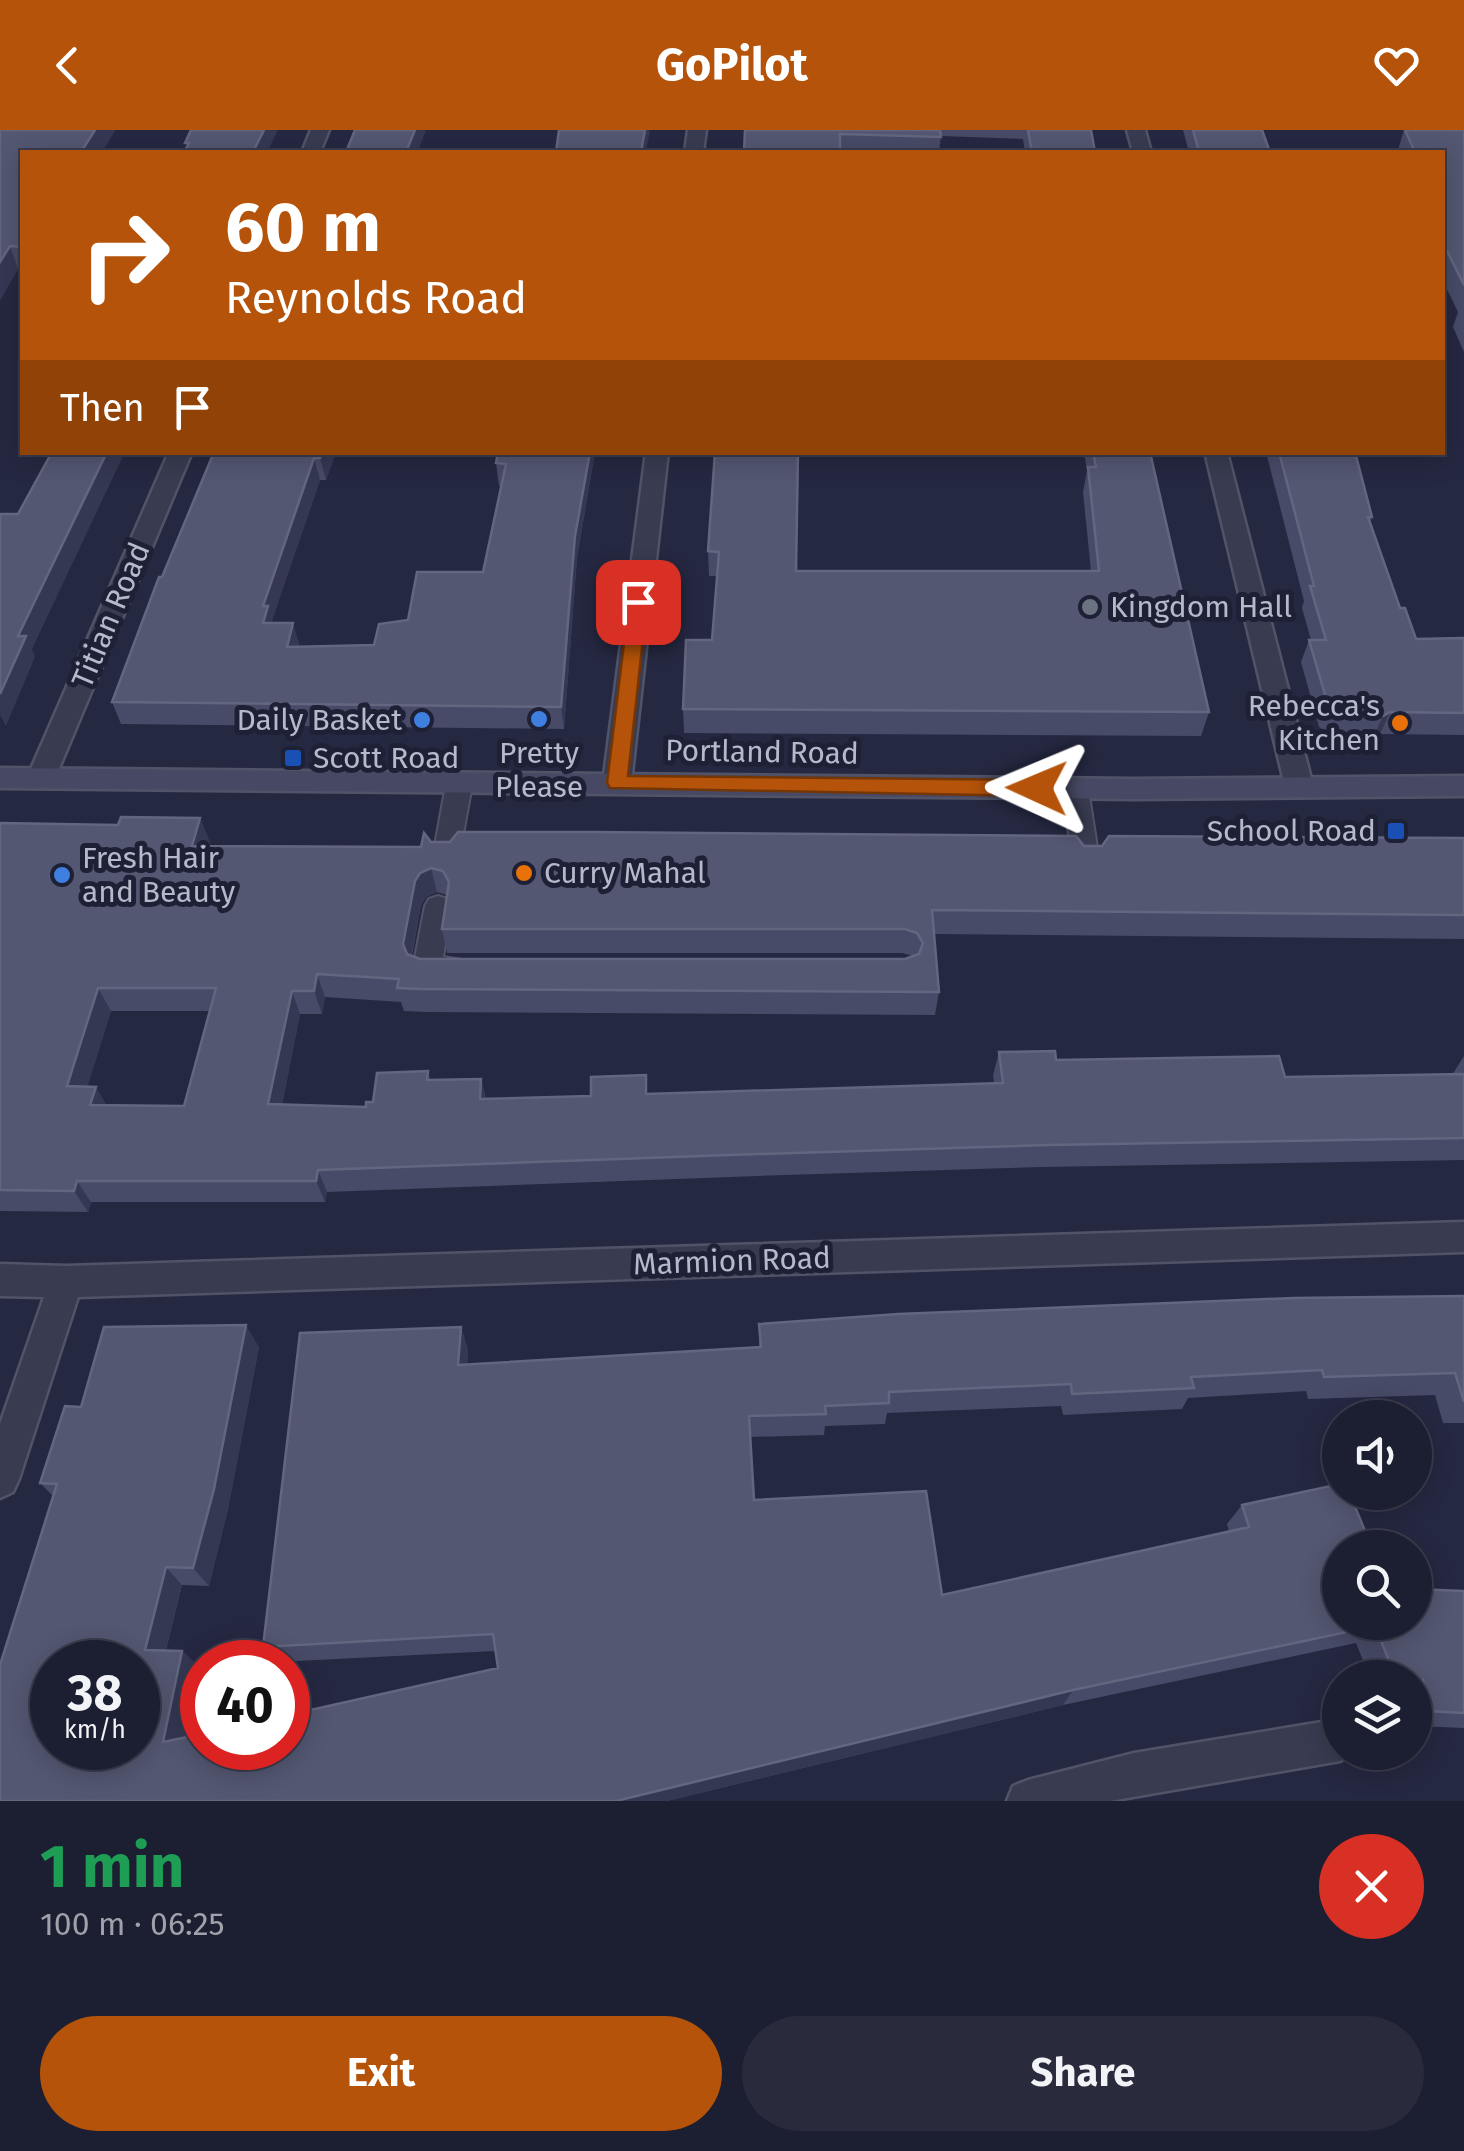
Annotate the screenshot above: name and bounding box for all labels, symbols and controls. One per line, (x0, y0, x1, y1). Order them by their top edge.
icon: back (40, 38, 95, 93)
text: GoPilot (656, 38, 808, 92)
icon: heart (1369, 38, 1424, 93)
text: 60 m (225, 186, 381, 270)
icon: right (60, 190, 190, 320)
text: Reynolds Road (225, 271, 527, 325)
icon: arrive (165, 380, 220, 435)
text: Then (60, 385, 145, 431)
street label: Titian Road (64, 537, 158, 693)
pin (596, 560, 681, 645)
icon: arrive (611, 575, 666, 630)
place label: Kingdom Hall (1110, 589, 1292, 625)
marker: Kingdom Hall (1079, 596, 1101, 618)
place label: Rebecca's Kitchen (1248, 688, 1380, 758)
place label: Daily Basket (236, 702, 402, 738)
marker: Pretty Please (528, 708, 550, 730)
marker: Daily Basket (411, 709, 433, 731)
marker: Rebecca's Kitchen (1389, 712, 1411, 734)
street label: Portland Road (665, 732, 859, 772)
place label: Pretty Please (495, 735, 583, 805)
position arrow (985, 736, 1089, 840)
place label: Scott Road (313, 740, 459, 776)
marker: Scott Road (282, 747, 304, 769)
place label: School Road (1207, 813, 1376, 849)
marker: School Road (1385, 820, 1407, 842)
place label: Fresh Hair and Beauty (82, 840, 236, 910)
place label: Curry Mahal (544, 855, 706, 891)
marker: Curry Mahal (513, 862, 535, 884)
marker: Fresh Hair and Beauty (51, 864, 73, 886)
street label: Marmion Road (633, 1240, 831, 1282)
map controls (1322, 1400, 1432, 1770)
button: sound (1322, 1400, 1432, 1510)
button: search (1322, 1530, 1432, 1640)
speed limit sign: 40 (180, 1640, 310, 1770)
button: layers (1322, 1660, 1432, 1770)
text: 38 (67, 1663, 123, 1723)
text: km/h (64, 1715, 126, 1745)
text: 1 min (40, 1831, 184, 1903)
button: close (1319, 1834, 1424, 1939)
text: 100 m · 06:25 (40, 1905, 225, 1943)
button: Exit (40, 2016, 722, 2131)
button: Share (742, 2016, 1424, 2131)

